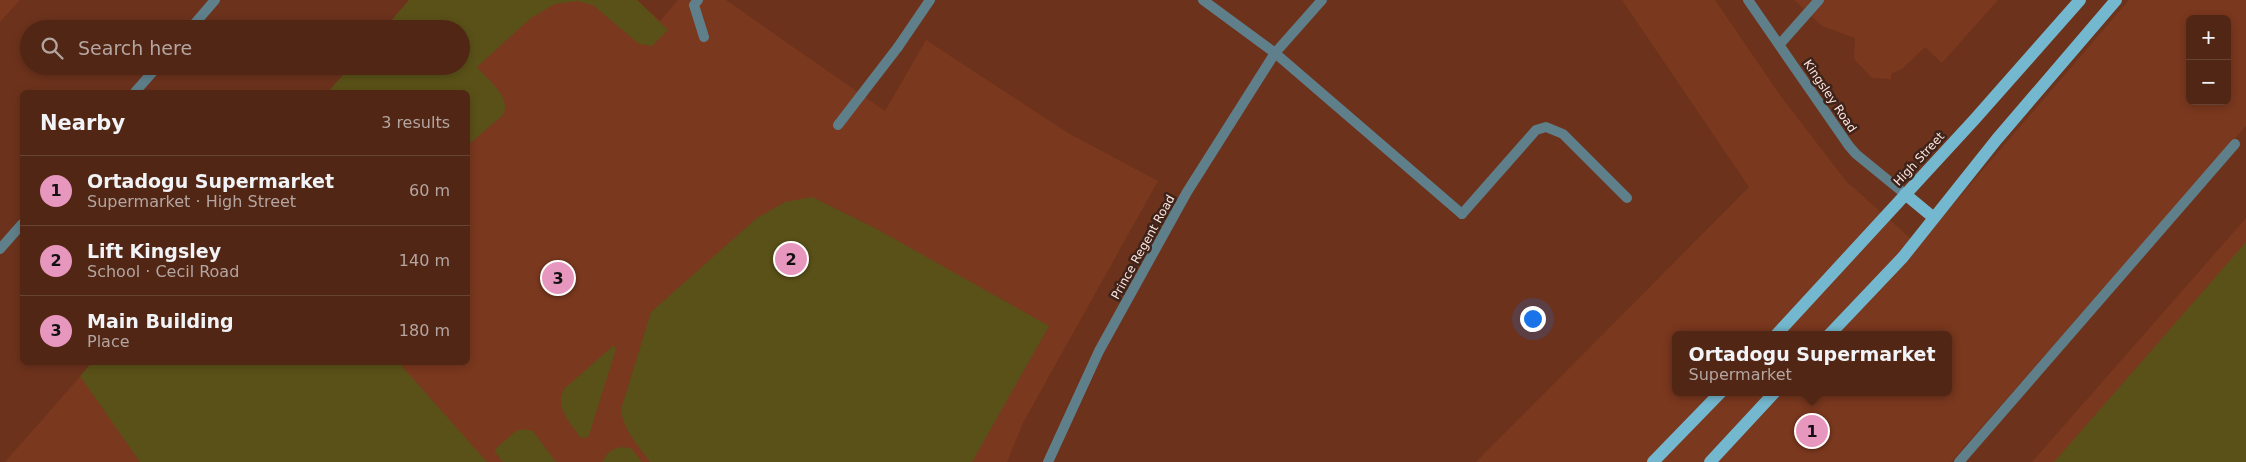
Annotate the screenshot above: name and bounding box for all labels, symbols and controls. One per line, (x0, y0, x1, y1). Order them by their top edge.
map controls (2186, 15, 2231, 105)
button: + (2186, 15, 2231, 60)
search box (20, 20, 470, 75)
icon: search (38, 34, 66, 62)
text: Search here (78, 37, 192, 59)
street label: Kingsley Road (1801, 57, 1859, 135)
button: − (2186, 60, 2231, 105)
text: Nearby (40, 111, 125, 135)
text: 3 results (381, 113, 450, 132)
street label: High Street (1891, 129, 1947, 189)
text: Ortadogu Supermarket (87, 170, 334, 192)
text: 1 (50, 181, 62, 200)
text: 60 m (409, 181, 450, 200)
text: Supermarket · High Street (87, 192, 296, 211)
street label: Prince Regent Road (1108, 192, 1178, 302)
text: Lift Kingsley (87, 240, 221, 262)
pin: 2 (775, 240, 807, 278)
text: 2 (50, 251, 62, 270)
text: 140 m (399, 251, 450, 270)
pin: 3 (542, 259, 574, 297)
text: School · Cecil Road (87, 262, 239, 281)
your location (1520, 306, 1546, 332)
text: Main Building (87, 310, 234, 332)
text: 3 (50, 321, 62, 340)
text: 180 m (399, 321, 450, 340)
popup (1672, 331, 1952, 396)
text: Place (87, 332, 130, 351)
text: Ortadogu Supermarket (1689, 343, 1935, 365)
text: Supermarket (1689, 365, 1792, 384)
pin: 1 (1796, 412, 1828, 450)

